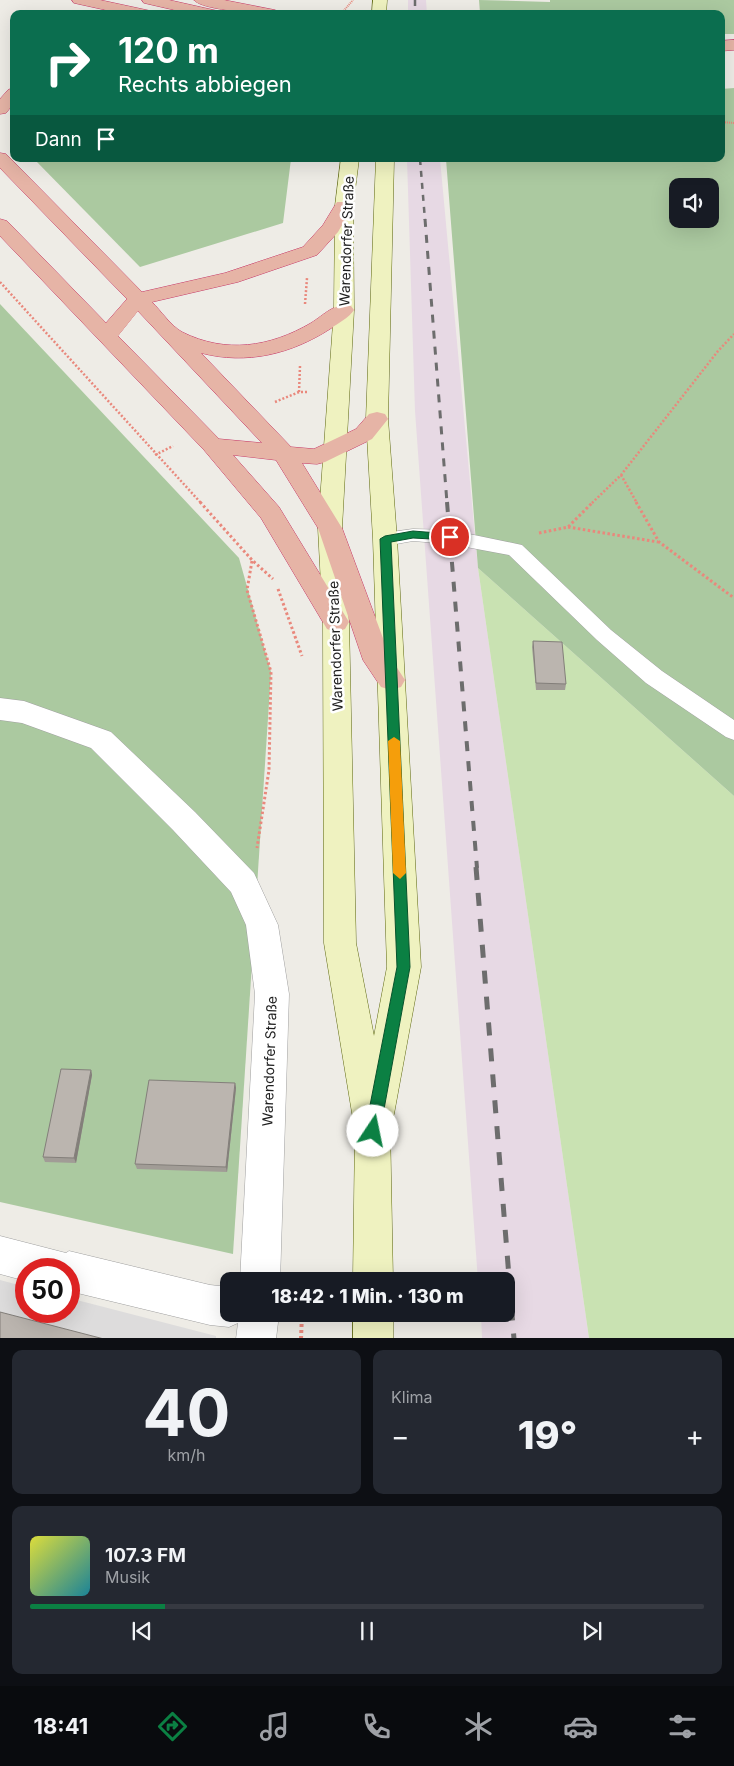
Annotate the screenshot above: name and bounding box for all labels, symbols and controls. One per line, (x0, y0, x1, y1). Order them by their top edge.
text: 120 m (118, 29, 219, 71)
icon: right (35, 30, 100, 95)
text: Rechts abbiegen (118, 71, 292, 97)
icon: arrive (92, 125, 120, 153)
text: Dann (35, 128, 82, 151)
street label: Warendorfer Straße (335, 175, 357, 307)
map controls (669, 178, 719, 228)
button: sound (669, 178, 719, 228)
pin (429, 516, 471, 558)
icon: arrive (436, 523, 464, 551)
street label: Warendorfer Straße (324, 580, 346, 712)
street label: Warendorfer Straße (258, 995, 280, 1127)
position arrow (346, 1104, 398, 1156)
speed limit sign: 50 (15, 1258, 80, 1323)
text: 18:42 · 1 Min. · 130 m (271, 1285, 464, 1308)
text: 40 (143, 1373, 230, 1452)
text: Klima (391, 1387, 433, 1407)
text: 19° (518, 1412, 577, 1458)
text: − (391, 1419, 410, 1453)
text: + (685, 1419, 704, 1453)
text: km/h (167, 1445, 206, 1465)
text: 107.3 FM (105, 1544, 186, 1567)
text: Musik (105, 1567, 150, 1587)
icon: previous (128, 1617, 156, 1645)
icon: pause (353, 1617, 381, 1645)
icon: next (578, 1617, 606, 1645)
icon: directions (155, 1709, 190, 1744)
icon: music (257, 1709, 292, 1744)
icon: phone (359, 1709, 394, 1744)
icon: climate (461, 1709, 496, 1744)
icon: car (563, 1709, 598, 1744)
icon: filters (665, 1709, 700, 1744)
text: 18:41 (34, 1713, 88, 1739)

